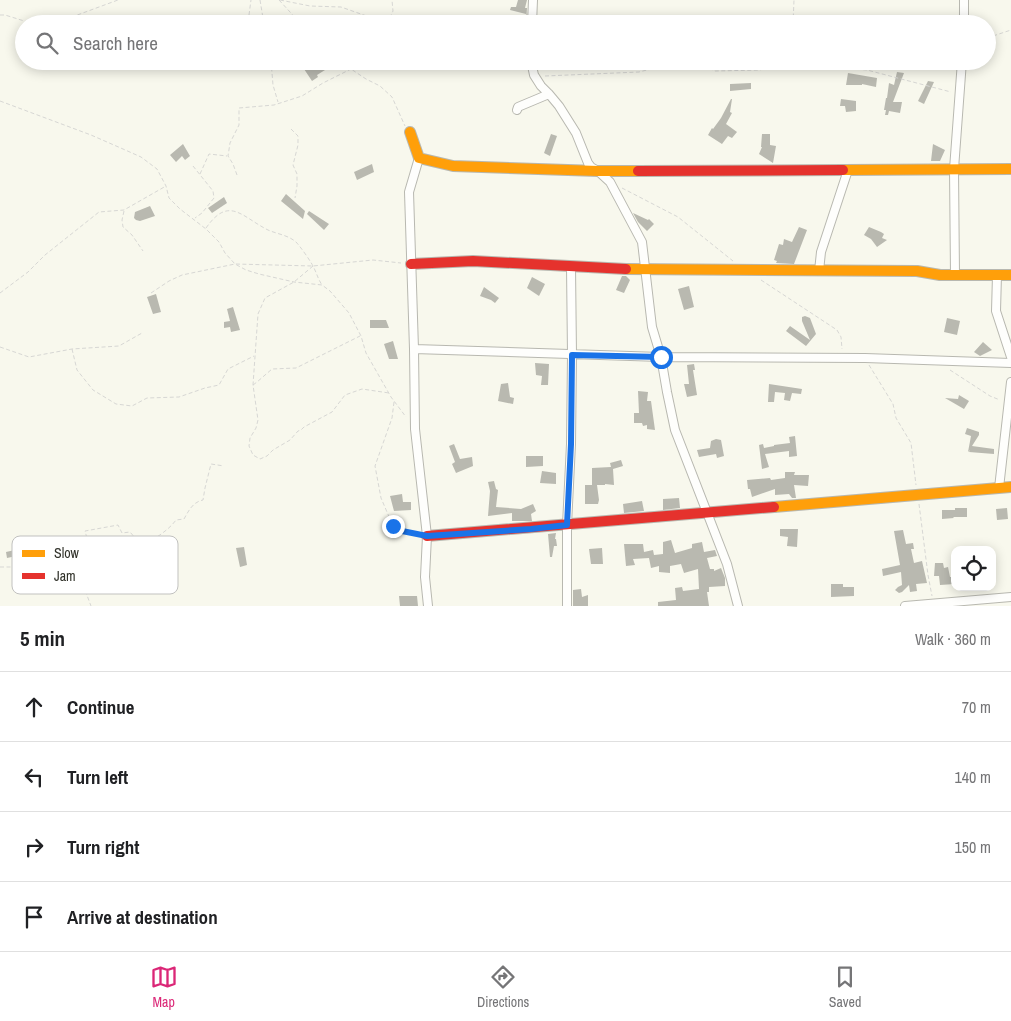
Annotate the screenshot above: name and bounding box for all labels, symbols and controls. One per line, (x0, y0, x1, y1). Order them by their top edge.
search box (15, 15, 996, 70)
icon: search (33, 29, 61, 57)
text: Search here (73, 30, 158, 56)
route start (650, 346, 673, 369)
route end (382, 515, 405, 538)
legend (12, 536, 178, 594)
text: Slow (54, 544, 80, 562)
map controls (951, 546, 996, 591)
button: locate (951, 546, 996, 591)
text: Jam (54, 567, 76, 585)
text: 5 min (20, 624, 65, 653)
text: Walk · 360 m (915, 628, 991, 650)
icon: ahead (20, 693, 48, 721)
text: Continue (67, 694, 135, 720)
text: 70 m (962, 696, 991, 718)
icon: left (20, 763, 48, 791)
text: Turn left (67, 764, 128, 790)
text: 140 m (955, 766, 991, 788)
icon: right (20, 833, 48, 861)
text: Turn right (67, 834, 139, 860)
text: 150 m (955, 836, 991, 858)
icon: arrive (20, 903, 48, 931)
text: Arrive at destination (67, 904, 218, 930)
tab: Map (150, 963, 178, 1011)
tab: Directions (477, 963, 529, 1011)
tab: Saved (829, 963, 861, 1011)

